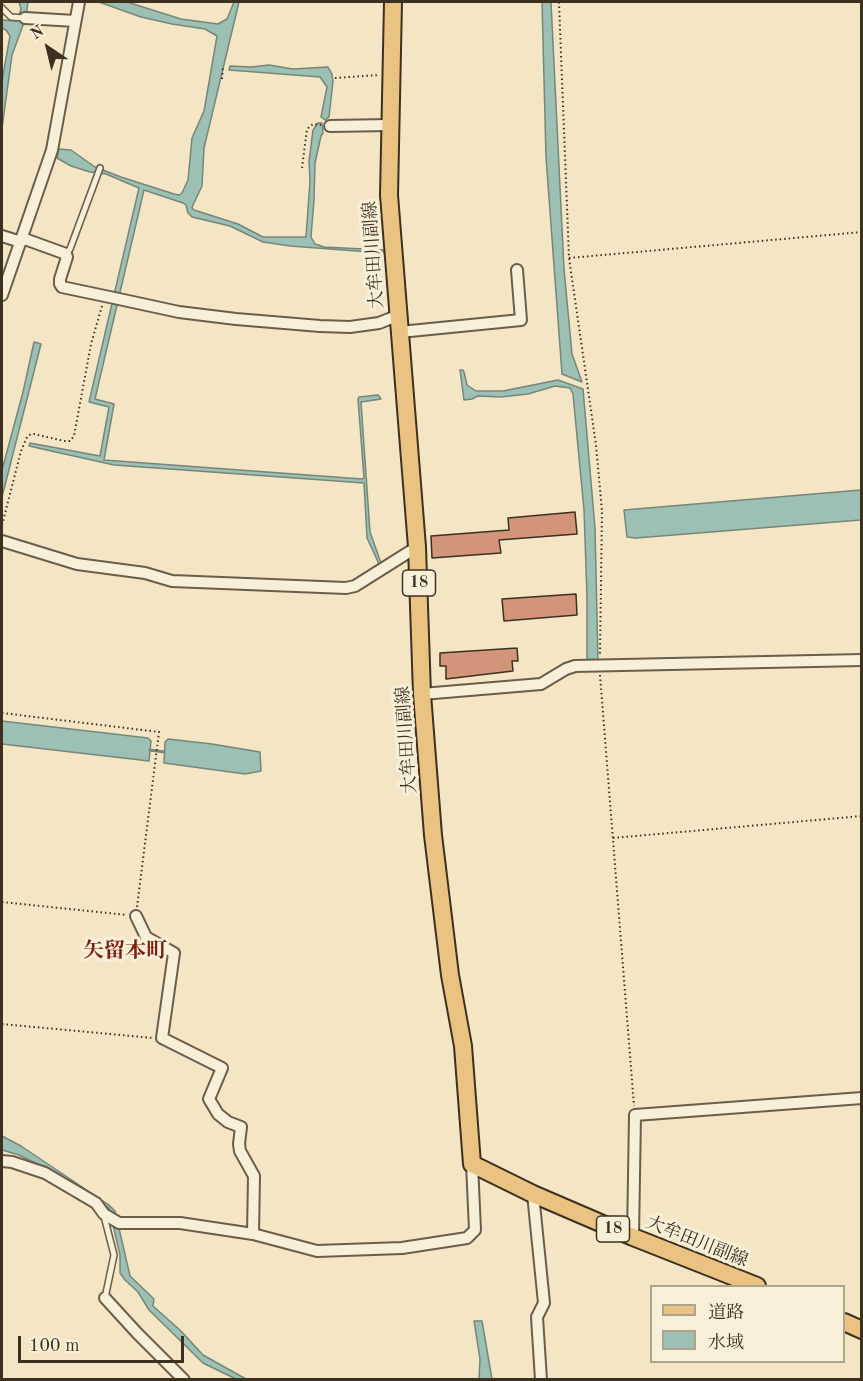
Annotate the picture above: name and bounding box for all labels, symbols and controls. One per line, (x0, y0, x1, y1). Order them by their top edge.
north arrow (18, 18, 78, 78)
text: N (28, 23, 47, 43)
street label: 大牟田川副線 (359, 200, 389, 310)
road number: 18 (402, 570, 436, 596)
street label: 大牟田川副線 (392, 685, 422, 795)
district label: 矢留本町 (83, 938, 167, 964)
street label: 大牟田川副線 (643, 1212, 751, 1272)
road number: 18 (596, 1216, 630, 1242)
legend (650, 1285, 845, 1363)
text: 道路 (708, 1304, 744, 1322)
scale bar (21, 1324, 188, 1362)
text: 水域 (708, 1334, 744, 1352)
text: 100 m (29, 1337, 80, 1355)

